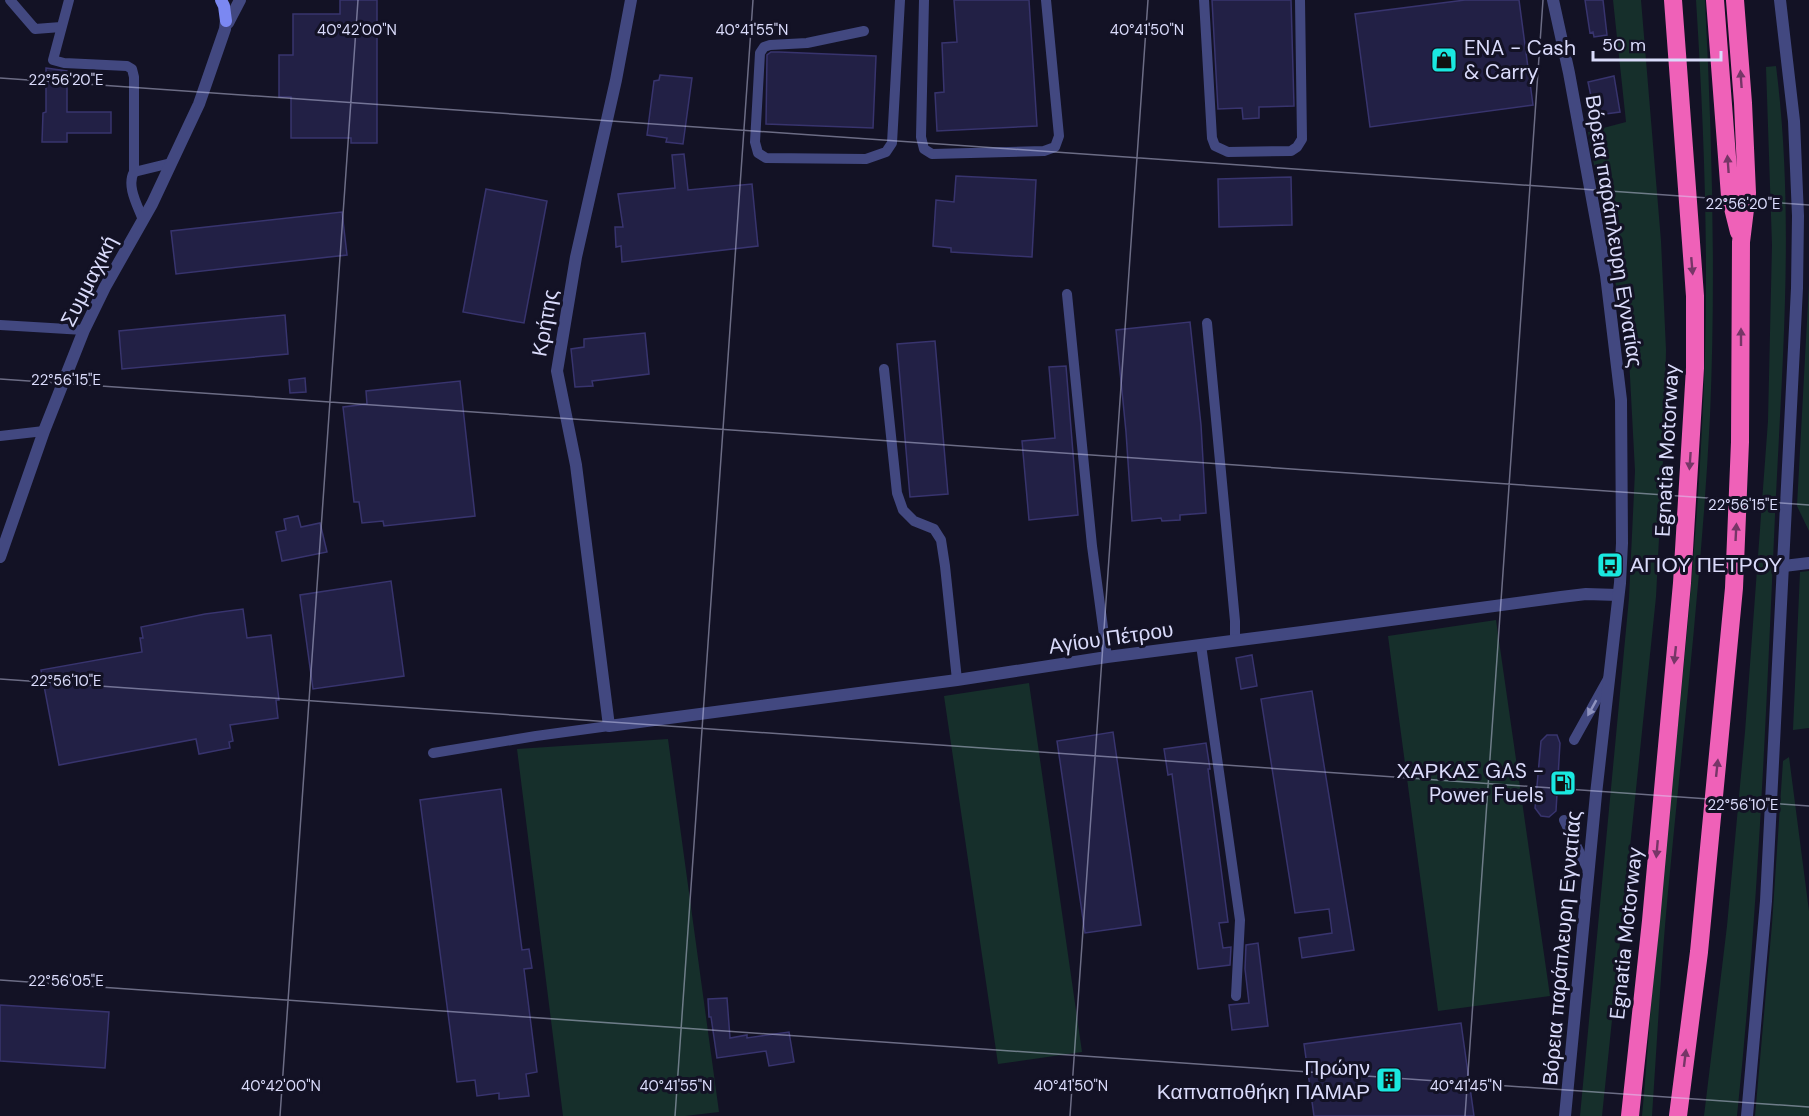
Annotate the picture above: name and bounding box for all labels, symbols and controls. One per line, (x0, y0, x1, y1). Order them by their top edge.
text: 40°42'00"N (317, 20, 397, 40)
text: 40°41'55"N (715, 20, 789, 40)
text: 40°41'50"N (1110, 20, 1184, 40)
scale bar (1593, 24, 1720, 62)
text: 50 m (1602, 33, 1646, 57)
place label: ENA - Cash & Carry (1464, 34, 1576, 86)
shop icon: ENA - Cash & Carry (1429, 45, 1459, 75)
text: 22°56'20"E (29, 70, 103, 90)
one-way arrow (1737, 70, 1746, 89)
street label: Βόρεια παράπλευρη Εγνατίας (1579, 93, 1649, 369)
one-way arrow (1723, 155, 1732, 174)
text: 22°56'20"E (1706, 194, 1780, 214)
street label: Συμμαχική (54, 231, 124, 331)
one-way arrow (1687, 256, 1697, 275)
street label: Κρήτης (525, 287, 565, 359)
one-way arrow (1736, 328, 1746, 347)
street label: Egnatia Motorway (1648, 362, 1686, 537)
text: 22°56'15"E (31, 370, 101, 390)
one-way arrow (1686, 451, 1695, 470)
text: 22°56'15"E (1708, 495, 1778, 515)
one-way arrow (1732, 523, 1741, 542)
bus stop icon: ΑΓΙΟΥ ΠΕΤΡΟΥ (1595, 550, 1625, 580)
place label: ΑΓΙΟΥ ΠΕΤΡΟΥ (1630, 551, 1782, 579)
street label: Αγίου Πέτρου (1047, 615, 1175, 661)
one-way arrow (1670, 646, 1680, 665)
text: 22°56'10"E (30, 671, 102, 691)
one-way arrow (1587, 700, 1597, 717)
place label: ΧΑΡΚΑΣ GAS - Power Fuels (1396, 757, 1544, 809)
one-way arrow (1713, 759, 1722, 778)
fuel station icon: ΧΑΡΚΑΣ GAS - Power Fuels (1548, 768, 1578, 798)
text: 22°56'10"E (1707, 795, 1779, 815)
street label: Βόρεια παράπλευρη Εγνατίας (1536, 809, 1588, 1087)
one-way arrow (1652, 840, 1662, 859)
street label: Egnatia Motorway (1603, 845, 1649, 1021)
text: 22°56'05"E (28, 971, 104, 991)
one-way arrow (1681, 1048, 1690, 1067)
place label: Πρώην Καπναποθήκη ΠΑΜΑΡ (1157, 1054, 1370, 1106)
building icon: Πρώην Καπναποθήκη ΠΑΜΑΡ (1374, 1065, 1404, 1095)
text: 40°42'00"N (241, 1076, 321, 1096)
text: 40°41'55"N (639, 1076, 713, 1096)
text: 40°41'50"N (1034, 1076, 1108, 1096)
text: 40°41'45"N (1430, 1076, 1502, 1096)

